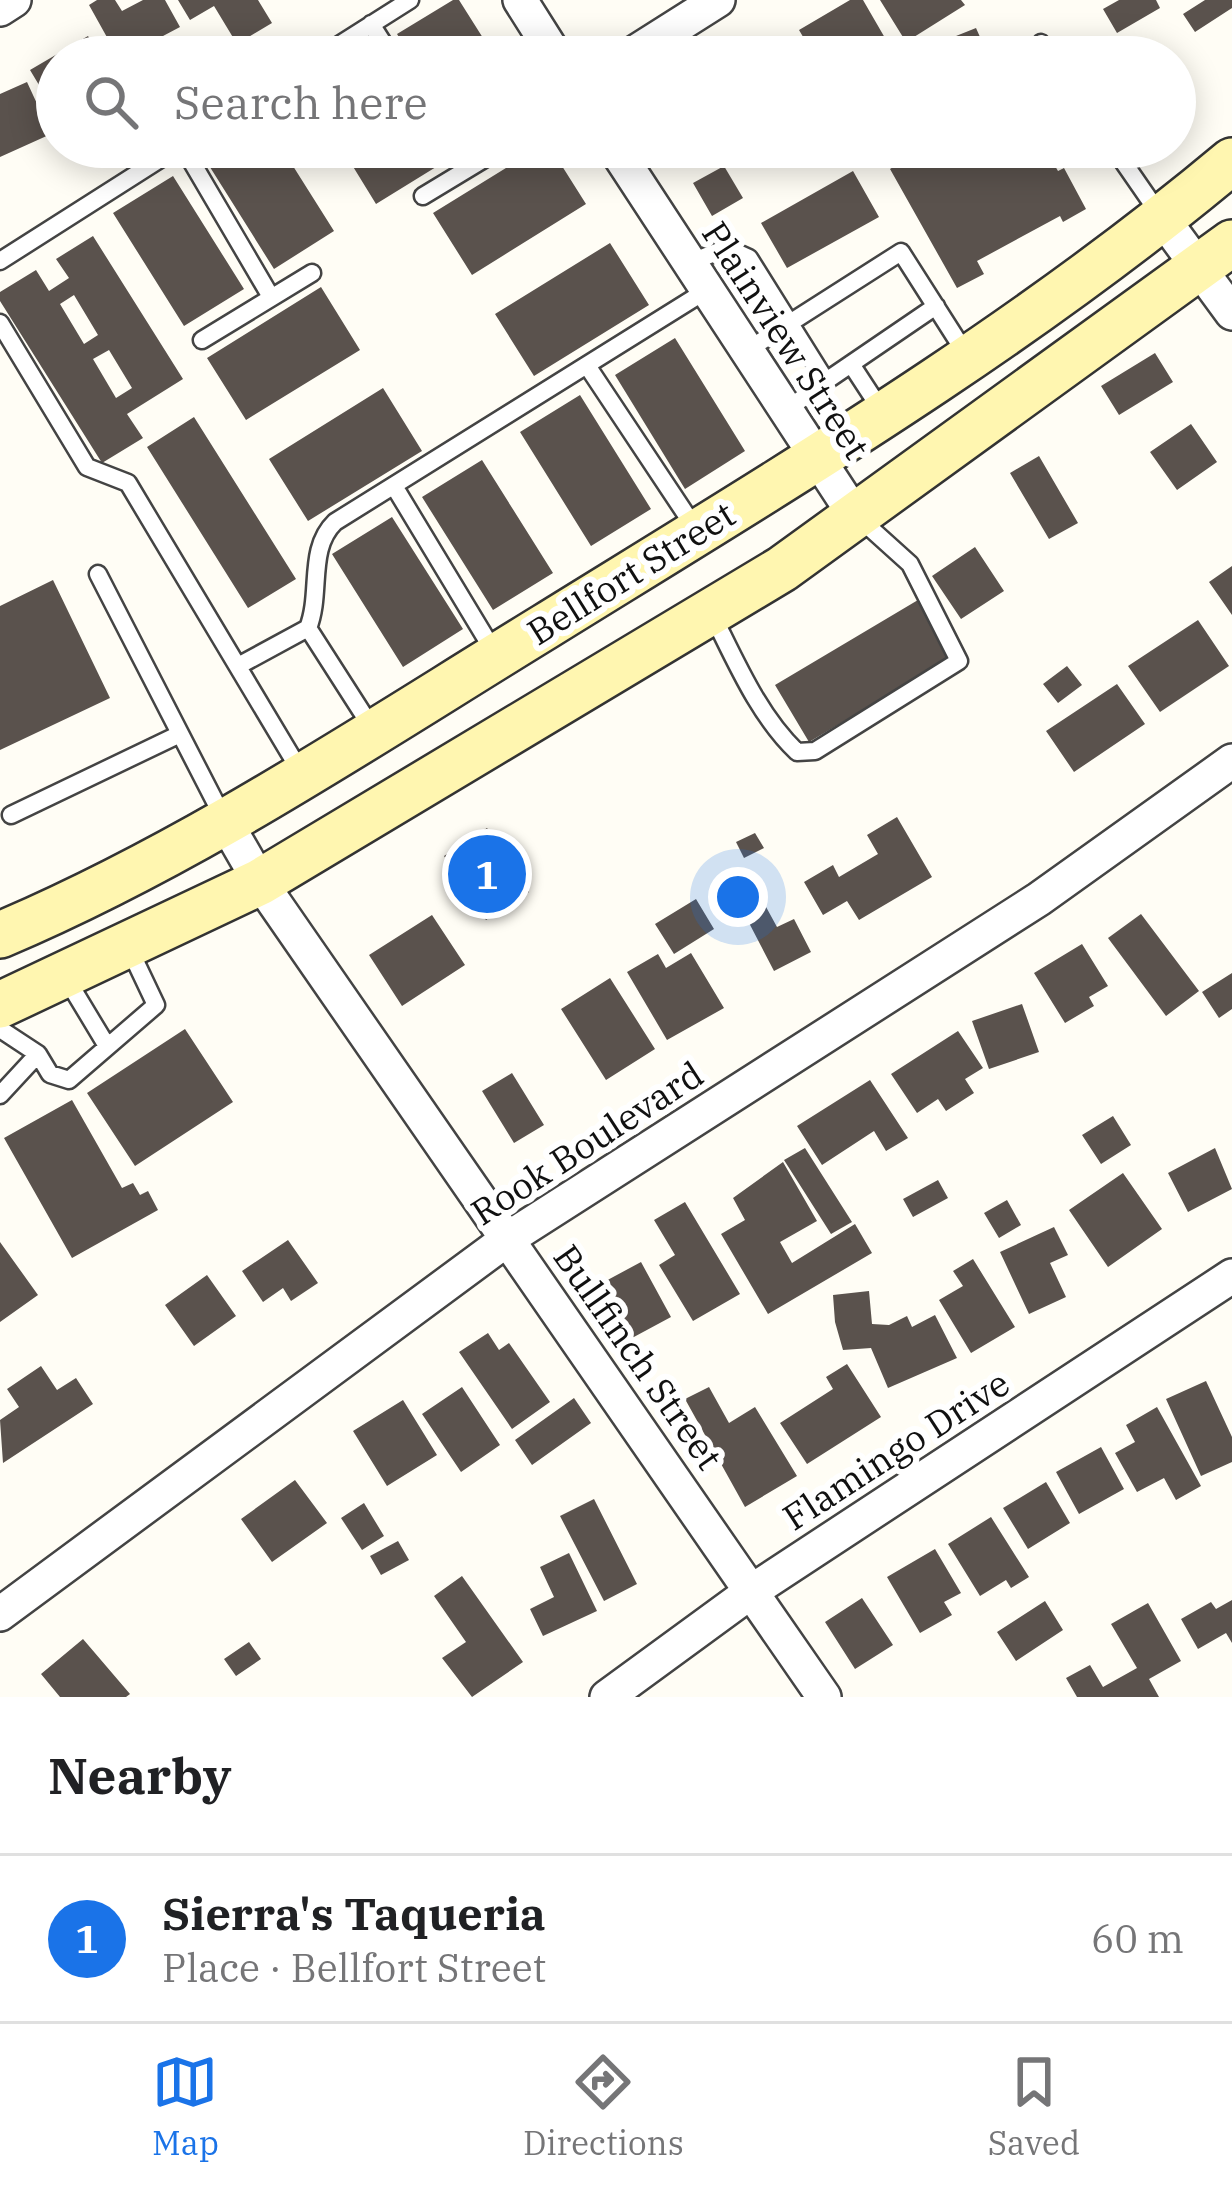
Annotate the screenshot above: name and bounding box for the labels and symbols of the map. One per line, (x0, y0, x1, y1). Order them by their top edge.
street label: Plainview Street (692, 212, 881, 467)
street label: Bellfort Street (518, 490, 743, 655)
pin: 1 (448, 829, 526, 919)
your location (708, 867, 768, 927)
street label: Rook Boulevard (462, 1050, 712, 1235)
street label: Bullfinch Street (543, 1235, 733, 1478)
street label: Flamingo Drive (774, 1359, 1018, 1540)

